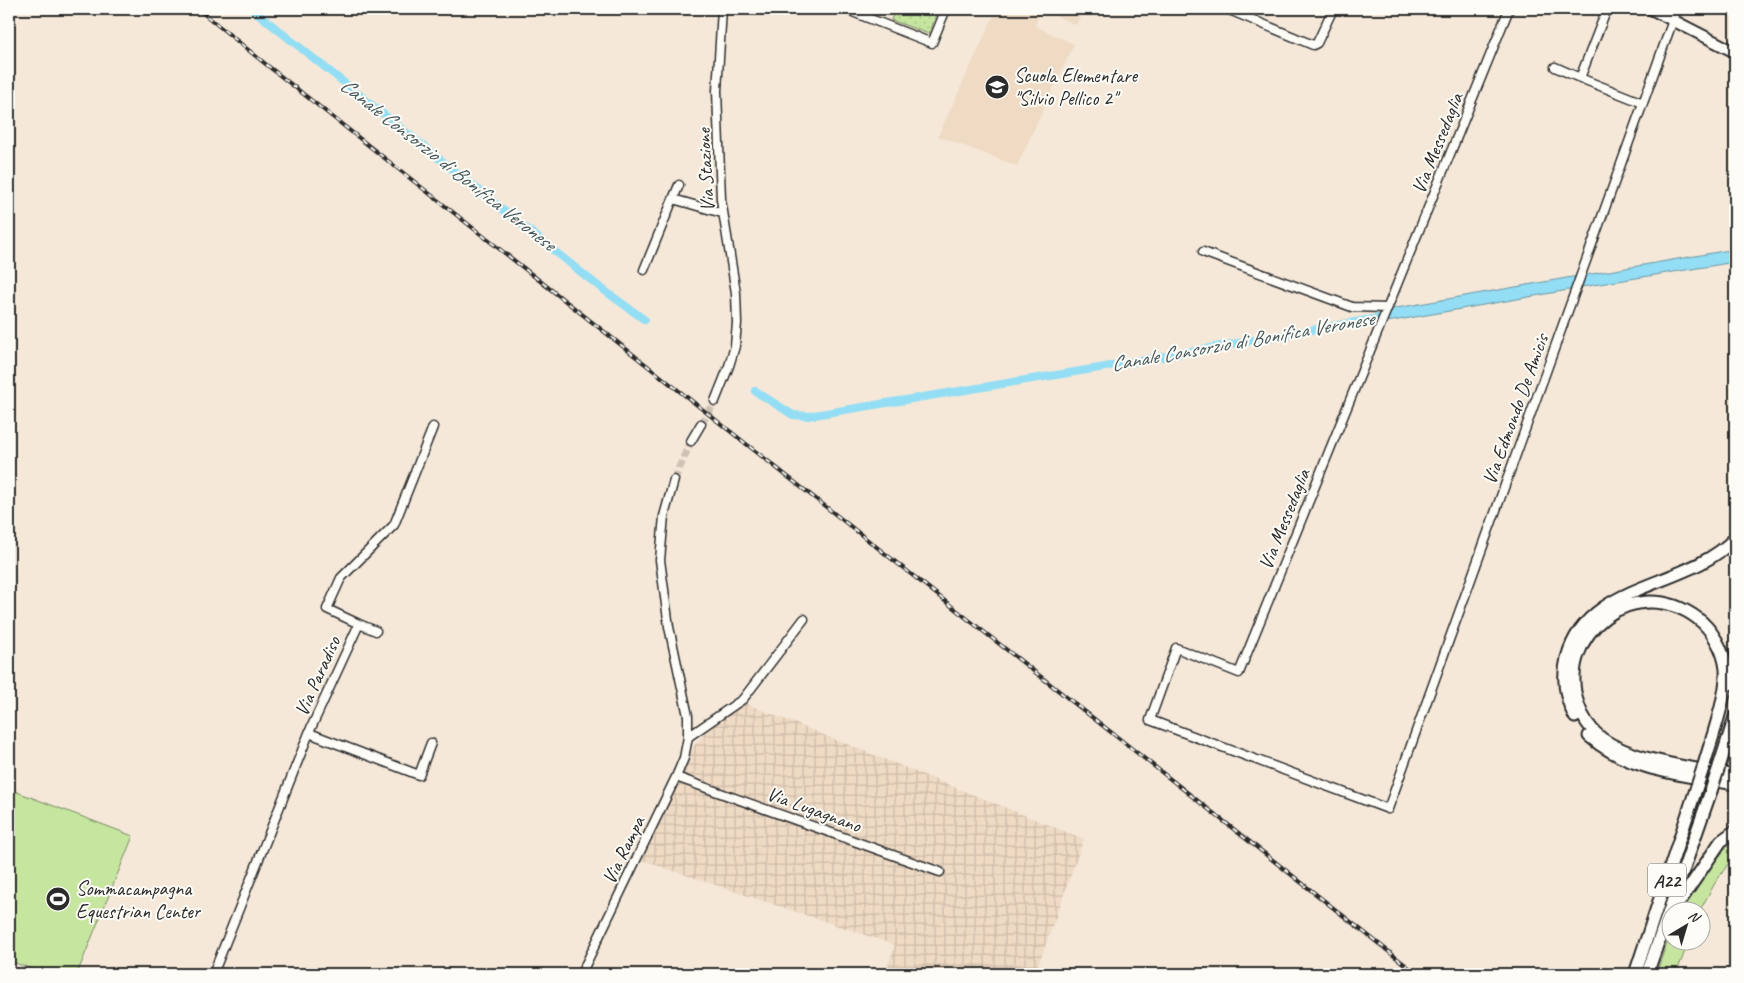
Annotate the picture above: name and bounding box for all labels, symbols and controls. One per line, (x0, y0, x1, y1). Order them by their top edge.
place label: Scuola Elementare "Silvio Pellico 2" (1014, 63, 1138, 111)
water label: Canale Consorzio di Bonifica Veronese (335, 72, 563, 258)
school or university icon: Scuola Elementare "Silvio Pellico 2" (984, 74, 1010, 100)
street label: Via Messedaglia (1406, 88, 1469, 197)
street label: Via Stazione (691, 126, 720, 212)
water label: Canale Consorzio di Bonifica Veronese (1109, 305, 1378, 377)
street label: Via Edmondo De Amicis (1477, 328, 1555, 488)
street label: Via Messedaglia (1253, 464, 1316, 573)
street label: Via Paradiso (289, 632, 346, 720)
street label: Via Lugagnano (763, 781, 865, 838)
street label: Via Rampa (596, 811, 651, 888)
road number: A22 (1648, 864, 1686, 896)
place label: Sommacampagna Equestrian Center (76, 876, 202, 924)
sports icon: Sommacampagna Equestrian Center (45, 886, 71, 912)
north arrow (1662, 900, 1712, 950)
text: N (1685, 907, 1704, 927)

